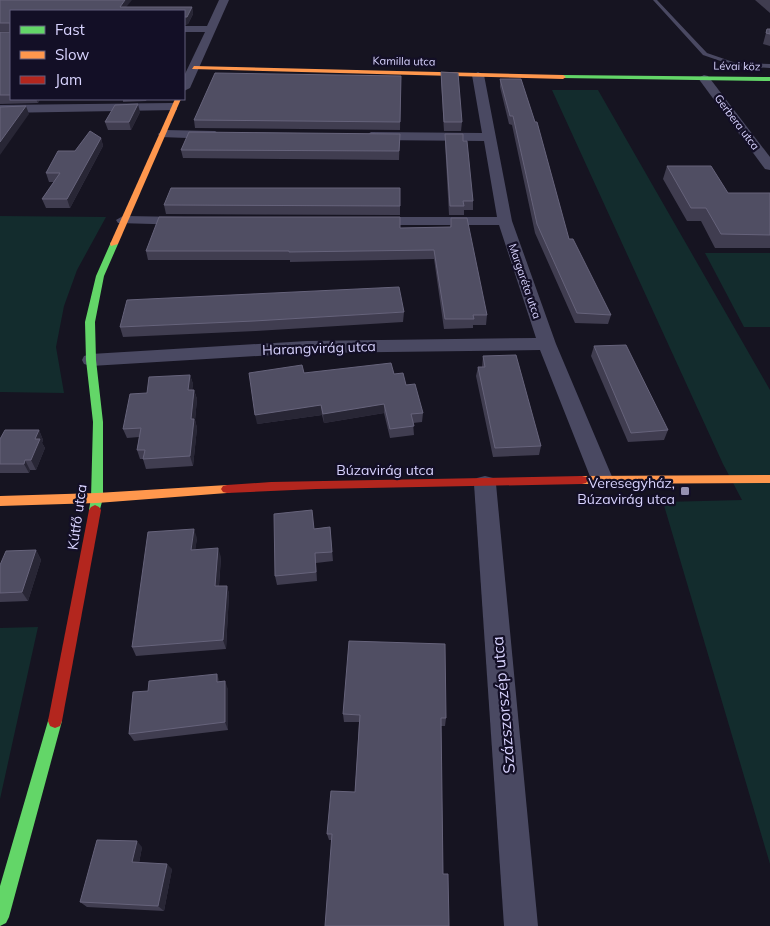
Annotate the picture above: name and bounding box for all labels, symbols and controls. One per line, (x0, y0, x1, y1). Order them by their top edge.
legend (10, 10, 185, 100)
text: Fast (55, 20, 85, 39)
text: Slow (55, 45, 89, 64)
street label: Kamilla utca (373, 53, 435, 69)
street label: Lévai köz (713, 59, 761, 73)
text: Jam (55, 70, 82, 89)
street label: Gerbera utca (712, 91, 762, 153)
street label: Margaréta utca (506, 242, 544, 320)
street label: Harangvirág utca (262, 337, 376, 359)
street label: Búzavirág utca (336, 461, 434, 479)
place label: Veresegyház, Búzavirág utca (577, 474, 675, 508)
street label: Kútfő utca (63, 483, 91, 551)
marker: Veresegyház, Búzavirág utca (679, 485, 691, 497)
street label: Százszorszép utca (487, 636, 519, 774)

